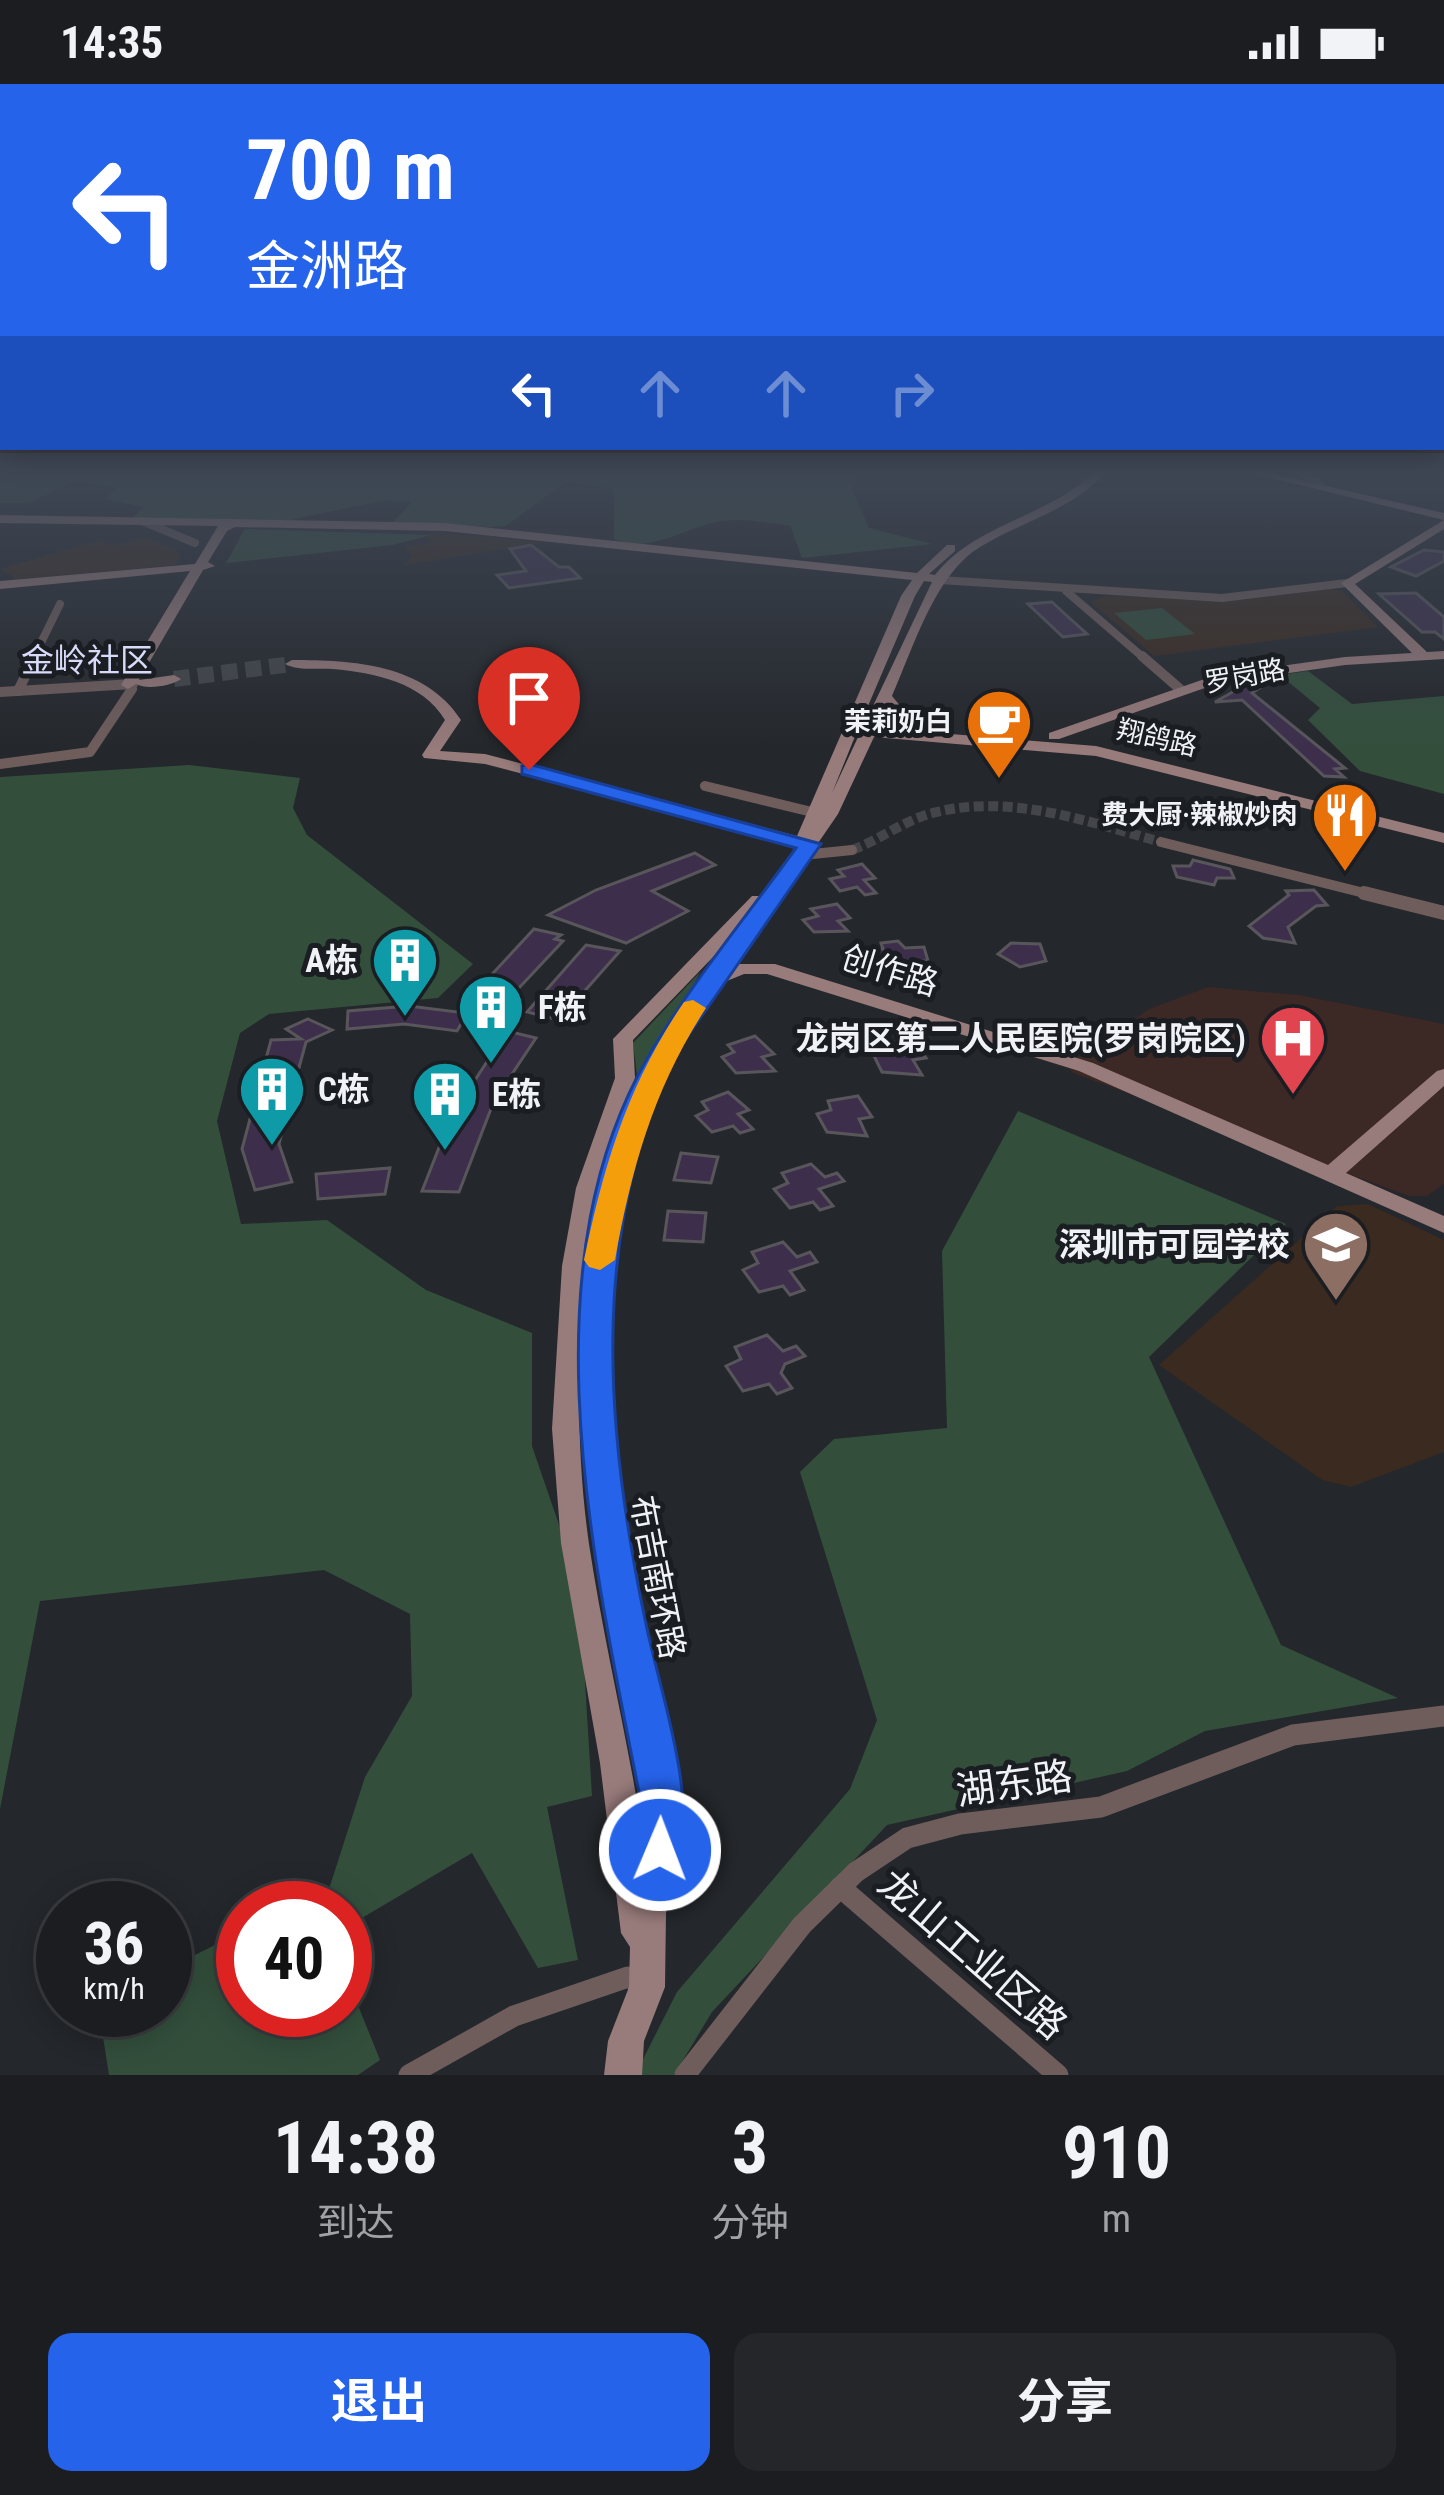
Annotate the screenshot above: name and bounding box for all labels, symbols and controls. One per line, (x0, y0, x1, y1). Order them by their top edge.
text: 14:35 (60, 16, 163, 69)
text: 700 m (246, 121, 455, 220)
icon: left (48, 132, 204, 288)
text: 金洲路 (246, 235, 408, 298)
icon: left (501, 360, 567, 426)
icon: ahead (627, 360, 693, 426)
icon: ahead (753, 360, 819, 426)
icon: right (879, 360, 945, 426)
district label: 金岭社区 (21, 641, 153, 680)
pin (478, 647, 580, 770)
street label: 罗岗路 (1202, 653, 1288, 699)
icon: arrive (496, 665, 562, 731)
cafe icon: 茉莉奶白 (964, 687, 1034, 781)
place label: 茉莉奶白 (844, 706, 952, 738)
street label: 翔鸽路 (1114, 713, 1200, 763)
restaurant icon: 费大厨·辣椒炒肉 (1310, 780, 1380, 874)
place label: 费大厨·辣椒炒肉 (1101, 799, 1298, 831)
building icon: A栋 (370, 925, 440, 1019)
street label: 创作路 (837, 937, 943, 1004)
place label: A栋 (305, 941, 358, 980)
building icon: F栋 (456, 972, 526, 1066)
place label: F栋 (538, 988, 587, 1027)
hospital icon: 龙岗区第二人民医院(罗岗院区) (1258, 1003, 1328, 1097)
place label: 龙岗区第二人民医院(罗岗院区) (796, 1019, 1246, 1058)
building icon: C栋 (237, 1054, 307, 1148)
building icon: E栋 (410, 1059, 480, 1153)
place label: C栋 (318, 1070, 370, 1109)
place label: E栋 (492, 1075, 541, 1114)
school or university icon: 深圳市可园学校 (1301, 1209, 1371, 1303)
place label: 深圳市可园学校 (1059, 1225, 1290, 1264)
street label: 布吉南环路 (623, 1492, 692, 1662)
street label: 湖东路 (953, 1753, 1075, 1815)
position arrow (597, 1787, 723, 1913)
street label: 龙山工业区路 (869, 1861, 1076, 2049)
speed limit sign: 40 (216, 1881, 372, 2037)
text: 36 (84, 1908, 144, 1979)
text: km/h (83, 1971, 145, 2006)
text: 14:38 (273, 2106, 438, 2191)
text: 3 (732, 2106, 768, 2191)
text: 910 (1062, 2111, 1171, 2196)
text: m (1102, 2196, 1131, 2242)
text: 到达 (317, 2200, 395, 2246)
text: 分钟 (711, 2200, 789, 2246)
button: 退出 (48, 2333, 710, 2471)
button: 分享 (734, 2333, 1396, 2471)

